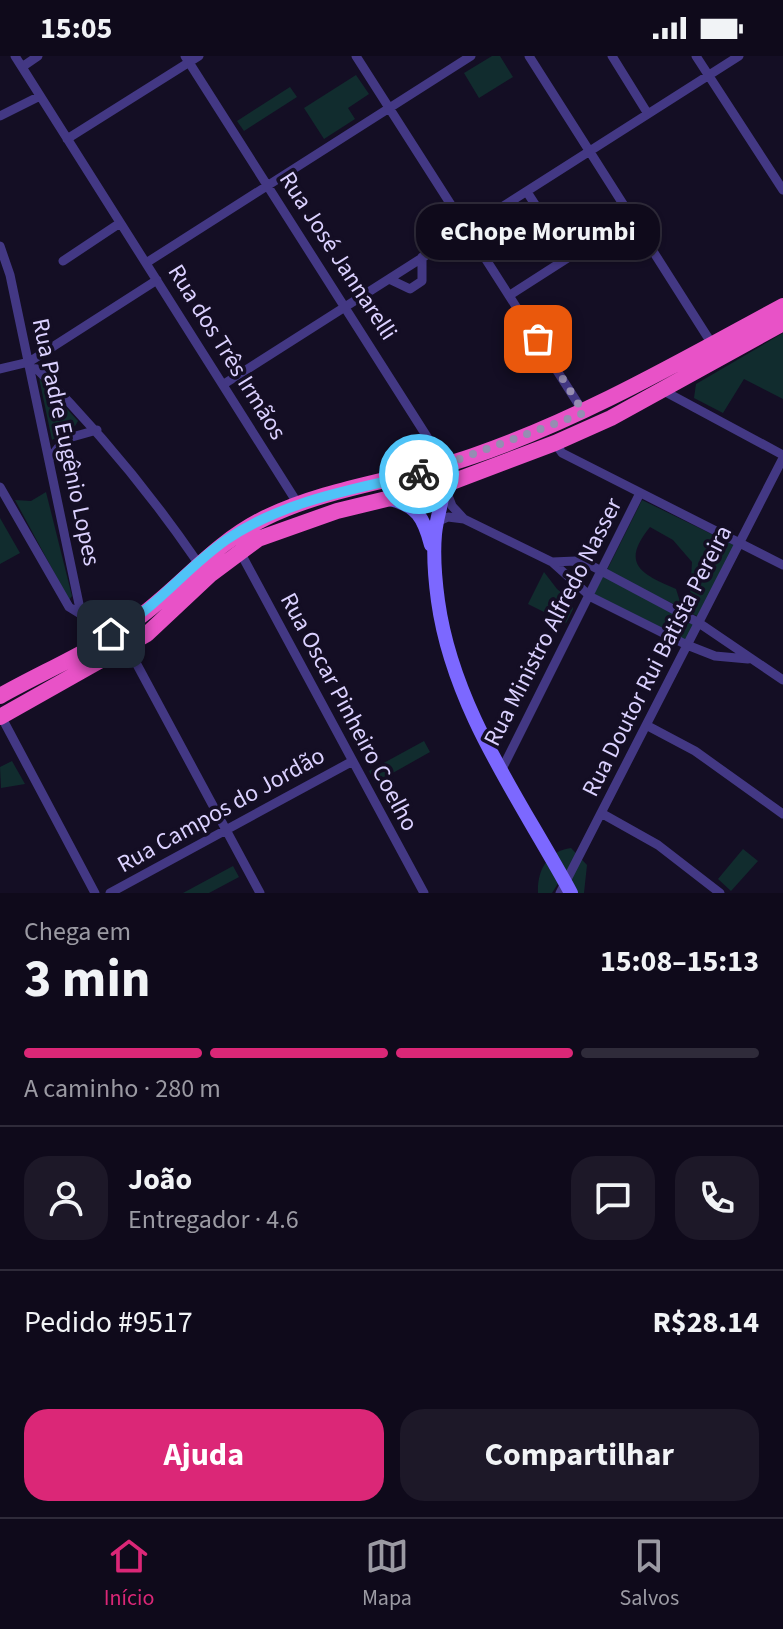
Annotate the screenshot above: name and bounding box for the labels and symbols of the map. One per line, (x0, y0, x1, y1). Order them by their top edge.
street label: Rua José Jannarelli (270, 165, 406, 347)
callout: eChope Morumbi (416, 203, 660, 259)
street label: Rua dos Três Irmãos (159, 258, 295, 446)
pin (504, 305, 572, 373)
street label: Rua Padre Eugênio Lopes (23, 315, 109, 569)
courier (379, 434, 459, 514)
street label: Rua Ministro Alfredo Nasser (475, 491, 631, 752)
street label: Rua Doutor Rui Batista Pereira (573, 519, 741, 803)
street label: Rua Oscar Pinheiro Coelho (271, 586, 427, 838)
pin (77, 600, 145, 668)
street label: Rua Campos do Jordão (111, 738, 331, 882)

